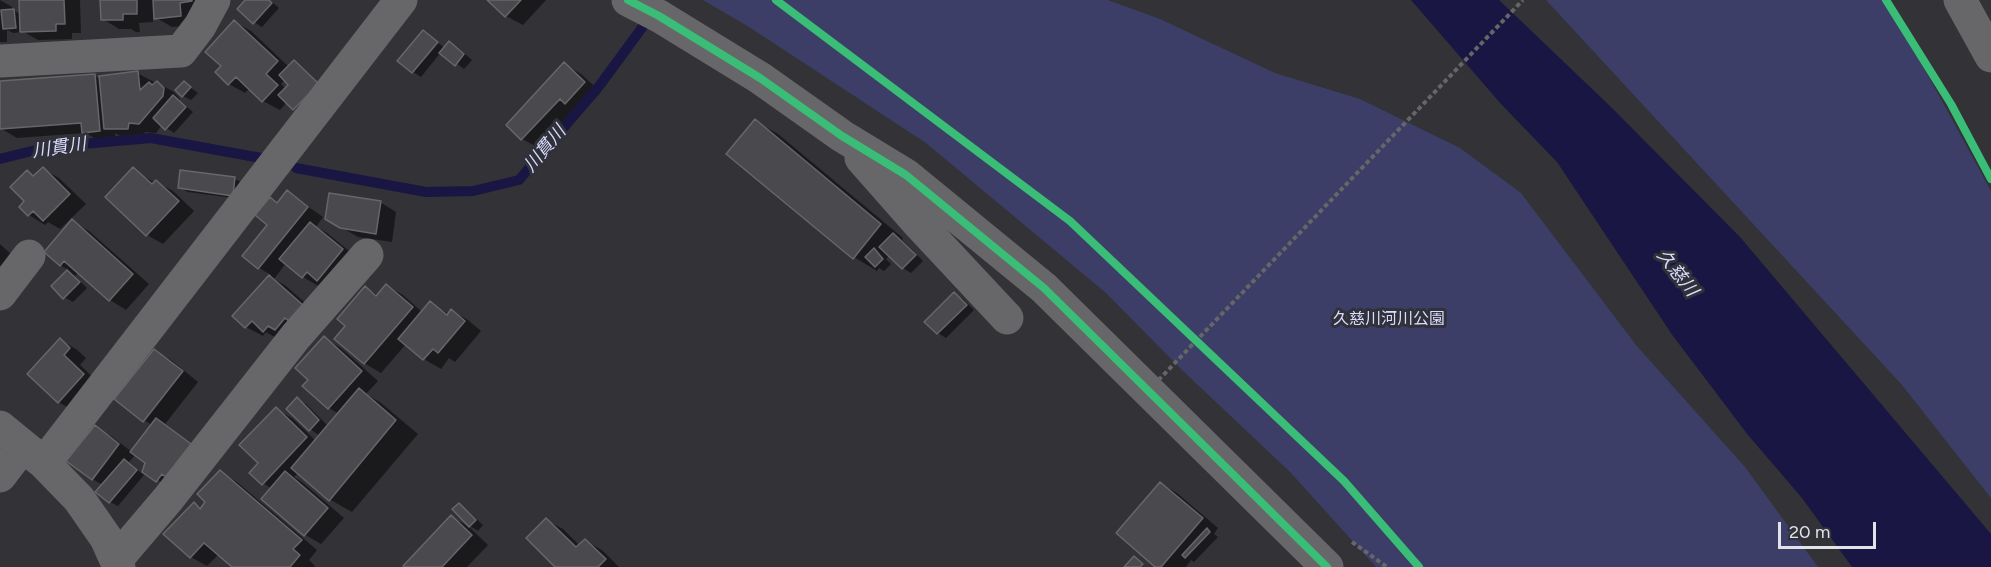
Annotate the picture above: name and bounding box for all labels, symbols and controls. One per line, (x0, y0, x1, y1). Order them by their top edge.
water label: 川貫川 (519, 121, 571, 177)
water label: 川貫川 (31, 134, 87, 162)
water label: 久慈川 (1652, 245, 1702, 301)
park label: 久慈川河川公園 (1333, 309, 1445, 329)
scale bar (1781, 510, 1878, 548)
text: 20 m (1789, 521, 1830, 543)

